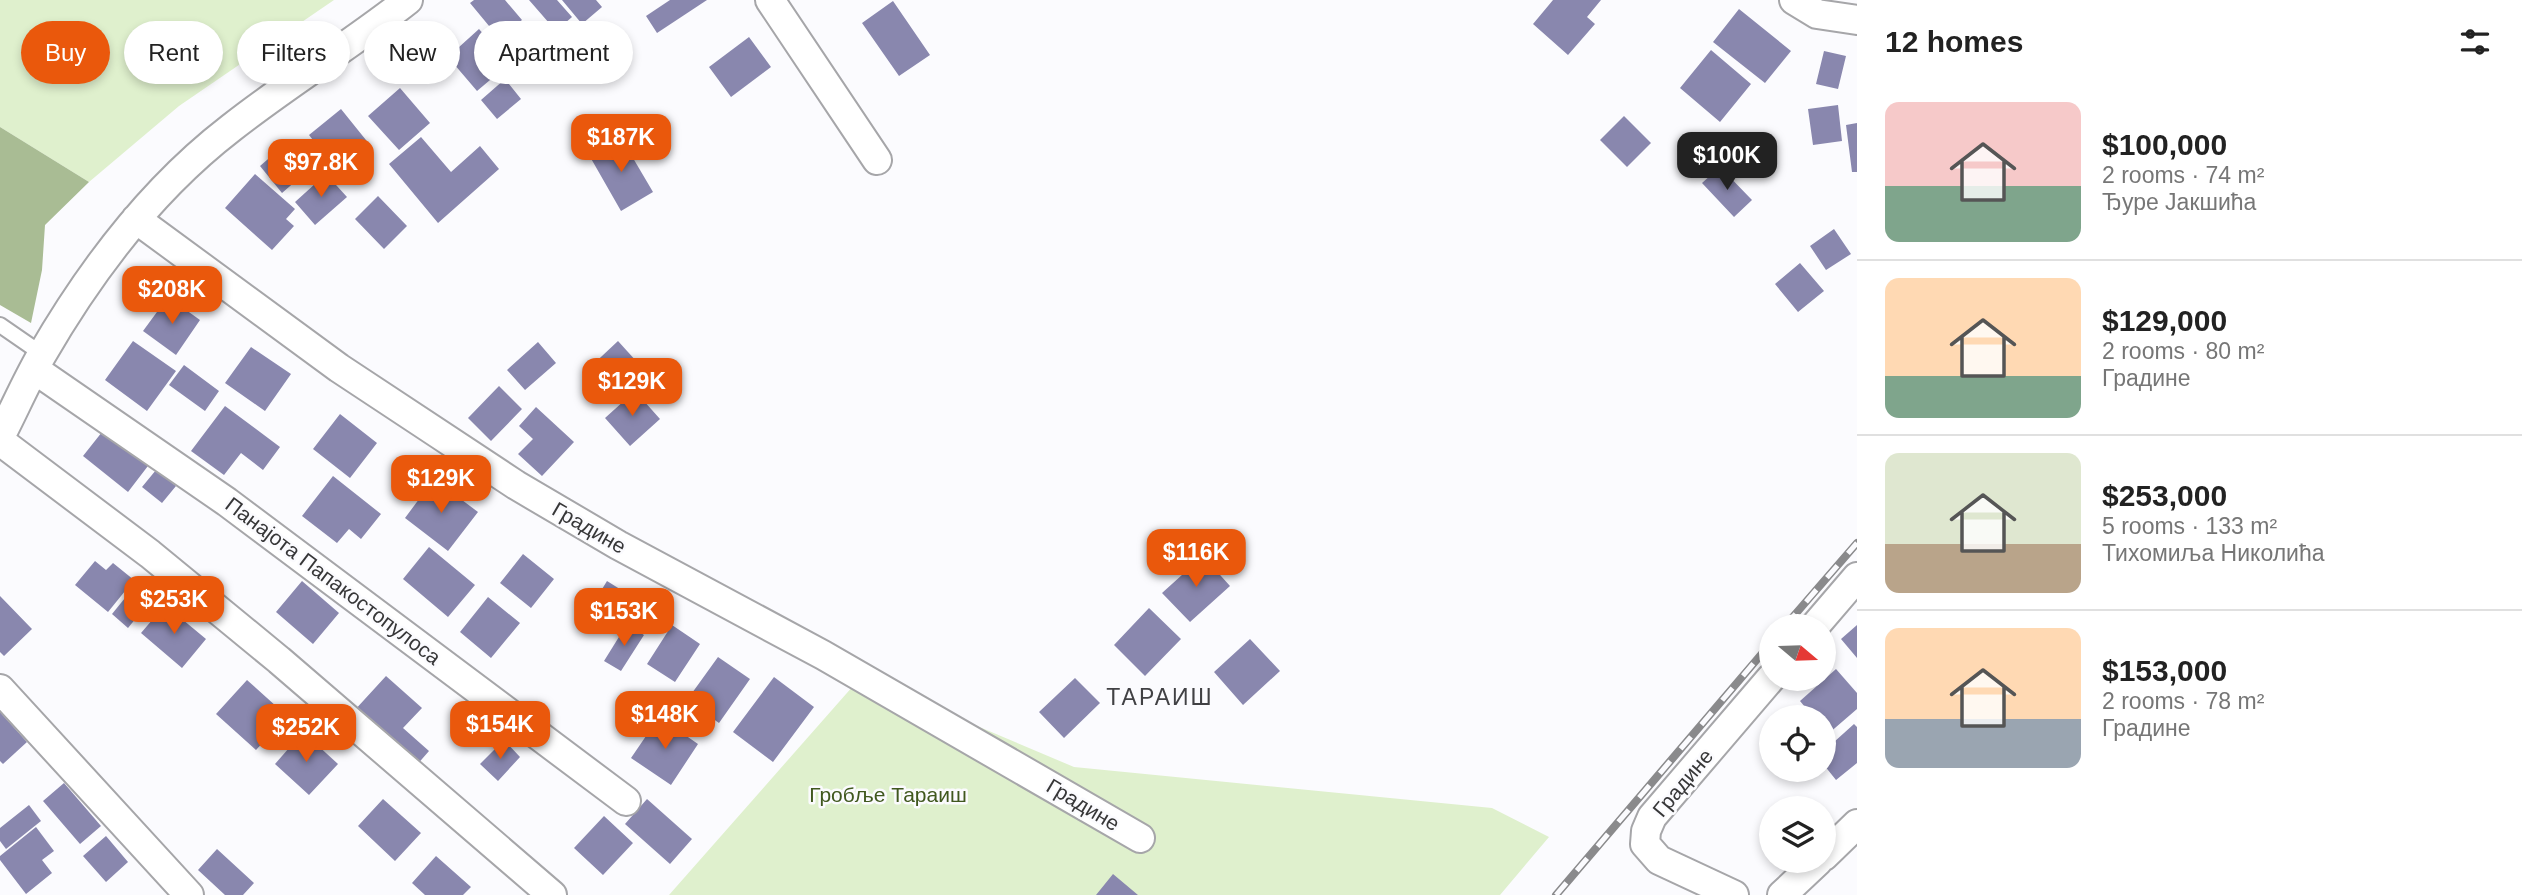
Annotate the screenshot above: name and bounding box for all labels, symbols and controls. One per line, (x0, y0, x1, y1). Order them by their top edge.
chip: Buy (21, 21, 110, 84)
chip: Rent (124, 21, 223, 84)
chip: Filters (237, 21, 350, 84)
chip: New (364, 21, 460, 84)
chip: Apartment (474, 21, 633, 84)
icon: filters (2456, 23, 2494, 61)
text: 12 homes (1885, 25, 2023, 58)
pin: $187K (572, 114, 670, 174)
text: $187K (587, 124, 655, 150)
text: $100,000 (2102, 128, 2227, 161)
icon: home (1941, 130, 2025, 214)
pin: $100K (1678, 132, 1776, 192)
pin: $97.8K (264, 140, 378, 199)
text: $100K (1693, 142, 1761, 168)
text: $97.8K (284, 149, 358, 175)
text: 2 rooms · 74 m² (2102, 162, 2264, 188)
text: Ђуре Јакшића (2102, 189, 2256, 215)
pin: $208K (123, 266, 221, 326)
text: $208K (138, 276, 206, 302)
text: $129,000 (2102, 304, 2227, 337)
icon: home (1941, 306, 2025, 390)
text: 2 rooms · 80 m² (2102, 338, 2264, 364)
pin: $129K (583, 358, 681, 418)
text: Градине (2102, 365, 2191, 391)
text: $129K (598, 368, 666, 394)
pin: $129K (392, 456, 490, 515)
text: $129K (407, 465, 475, 491)
text: $253,000 (2102, 479, 2227, 512)
icon: home (1941, 481, 2025, 565)
street label: Панајота Папакостопулоса (221, 492, 446, 669)
street label: Градине (549, 497, 630, 558)
text: 5 rooms · 133 m² (2102, 513, 2277, 539)
pin: $116K (1147, 530, 1245, 589)
text: $116K (1163, 539, 1229, 565)
text: Тихомиља Николића (2102, 540, 2325, 566)
pin: $253K (125, 576, 223, 636)
text: $253K (140, 586, 208, 612)
pin: $153K (575, 588, 673, 648)
text: $153K (590, 598, 658, 624)
north arrow (1759, 614, 1836, 691)
map controls (1759, 614, 1836, 873)
text: $153,000 (2102, 654, 2227, 687)
icon: home (1941, 656, 2025, 740)
district label: ТАРАИШ (1106, 684, 1214, 710)
text: 2 rooms · 78 m² (2102, 688, 2264, 714)
pin: $148K (616, 692, 714, 751)
text: $148K (631, 701, 699, 727)
pin: $154K (451, 702, 549, 761)
pin: $252K (257, 704, 355, 764)
button: locate (1759, 705, 1836, 782)
text: $154K (466, 711, 534, 737)
text: $252K (272, 714, 340, 740)
text: Градине (2102, 715, 2191, 741)
street label: Градине (1648, 744, 1717, 821)
street label: Градине (1043, 774, 1124, 835)
park label: Гробље Тараиш (809, 783, 967, 806)
button: layers (1759, 796, 1836, 873)

